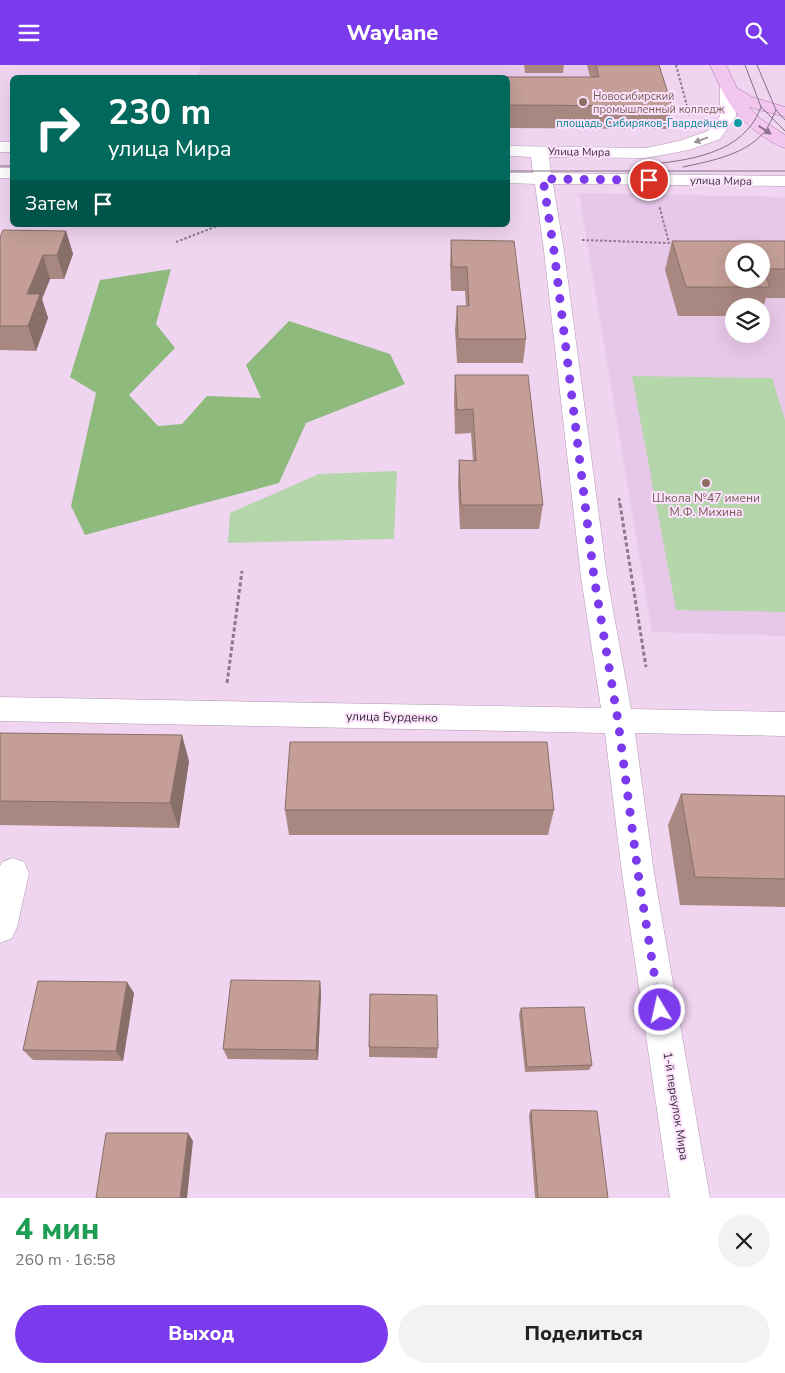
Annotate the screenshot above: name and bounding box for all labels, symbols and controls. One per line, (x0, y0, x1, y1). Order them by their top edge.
text: Waylane (347, 18, 438, 48)
icon: menu (15, 19, 43, 47)
icon: search (742, 19, 770, 47)
text: 230 m (108, 89, 211, 136)
place label: Новосибирский промышленный колледж (593, 89, 725, 117)
icon: right (25, 95, 90, 160)
marker: Новосибирский промышленный колледж (577, 96, 589, 108)
place label: площадь Сибиряков-Гвардейцев (556, 116, 728, 131)
marker: площадь Сибиряков-Гвардейцев (732, 117, 744, 129)
one-way arrow (758, 125, 772, 135)
text: улица Мира (108, 134, 232, 164)
one-way arrow (694, 136, 709, 144)
street label: Улица Мира (547, 144, 610, 160)
pin (628, 159, 670, 201)
icon: arrive (635, 166, 663, 194)
street label: улица Мира (690, 173, 752, 189)
icon: arrive (89, 190, 117, 218)
text: Затем (25, 191, 79, 217)
map controls (725, 243, 770, 343)
button: search (725, 243, 770, 288)
button: layers (725, 298, 770, 343)
marker: Школа №47 имени М.Ф. Михина (700, 477, 712, 489)
place label: Школа №47 имени М.Ф. Михина (652, 490, 760, 520)
street label: улица Бурденко (346, 708, 438, 726)
position arrow (633, 983, 685, 1035)
street label: 1-й переулок Мира (660, 1051, 692, 1161)
text: 4 мин (15, 1209, 99, 1250)
button: close (718, 1215, 770, 1267)
text: 260 m · 16:58 (15, 1249, 116, 1271)
button: Выход (15, 1305, 388, 1363)
button: Поделиться (398, 1305, 770, 1363)

